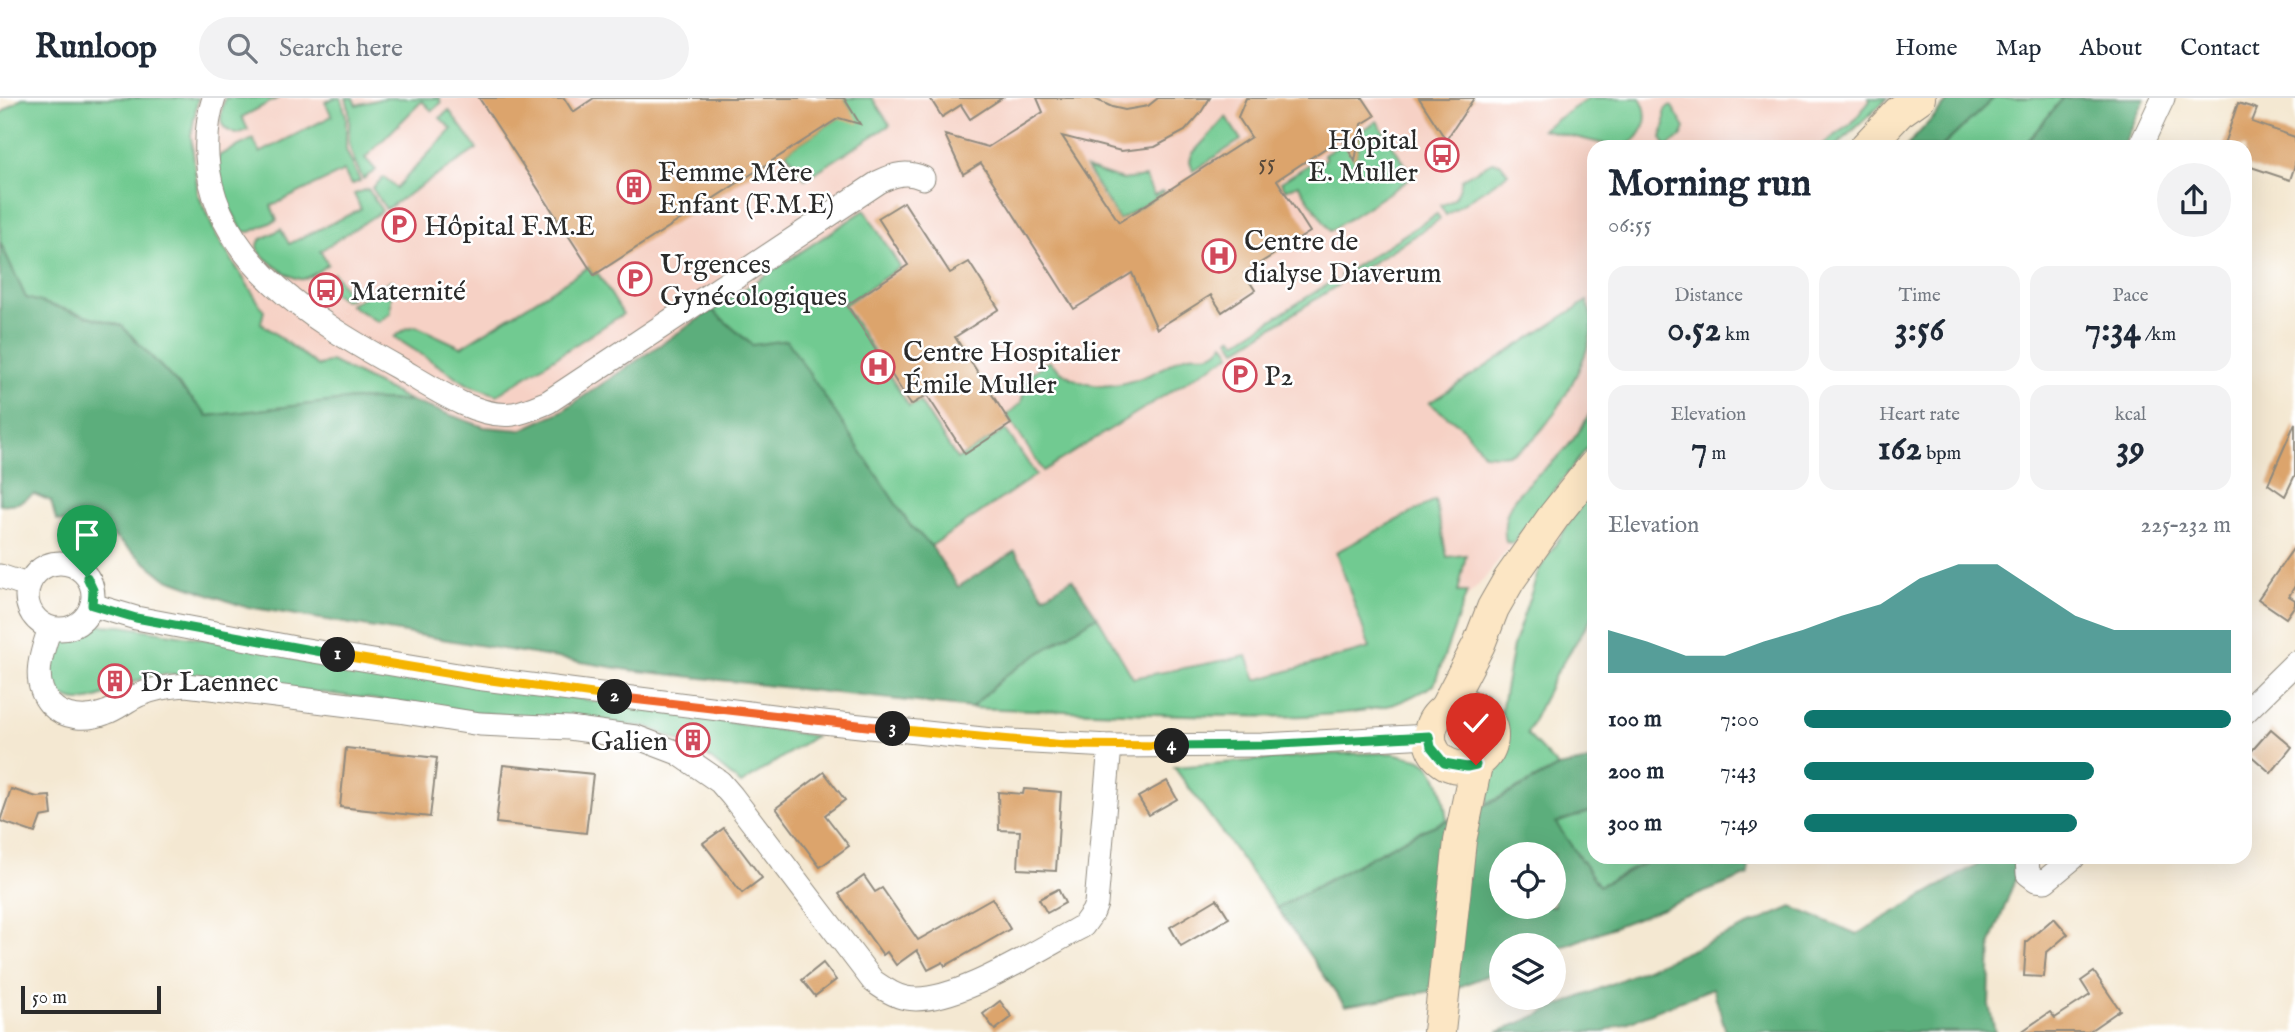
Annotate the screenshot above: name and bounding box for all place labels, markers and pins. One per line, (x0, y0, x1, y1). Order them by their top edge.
place label: Hôpital E. Muller (1308, 124, 1418, 191)
bus stop icon: Hôpital E. Muller (1423, 136, 1461, 174)
place label: Femme Mère Enfant (F.M.E) (658, 156, 834, 223)
building icon: Femme Mère Enfant (F.M.E) (615, 168, 653, 206)
parking icon: Hôpital F.M.E (380, 206, 418, 244)
place label: Hôpital F.M.E (424, 210, 595, 245)
place label: Centre de dialyse Diaverum (1244, 225, 1442, 292)
hospital icon: Centre de dialyse Diaverum (1200, 237, 1238, 275)
place label: Urgences Gynécologiques (660, 248, 847, 315)
parking icon: Urgences Gynécologiques (616, 260, 654, 298)
bus stop icon: Maternité (307, 271, 345, 309)
place label: Maternité (350, 275, 466, 310)
place label: Centre Hospitalier Émile Muller (903, 336, 1120, 403)
hospital icon: Centre Hospitalier Émile Muller (859, 348, 897, 386)
parking icon: P2 (1221, 356, 1259, 394)
place label: P2 (1264, 360, 1293, 395)
pin (57, 505, 117, 577)
pin: 1 (320, 638, 356, 672)
building icon: Dr Laennec (96, 662, 134, 700)
place label: Dr Laennec (140, 666, 278, 701)
pin: 2 (598, 680, 632, 714)
pin (1446, 693, 1506, 765)
pin: 3 (876, 712, 910, 746)
building icon: Galien (674, 721, 712, 759)
place label: Galien (591, 725, 668, 760)
pin: 4 (1154, 728, 1190, 764)

